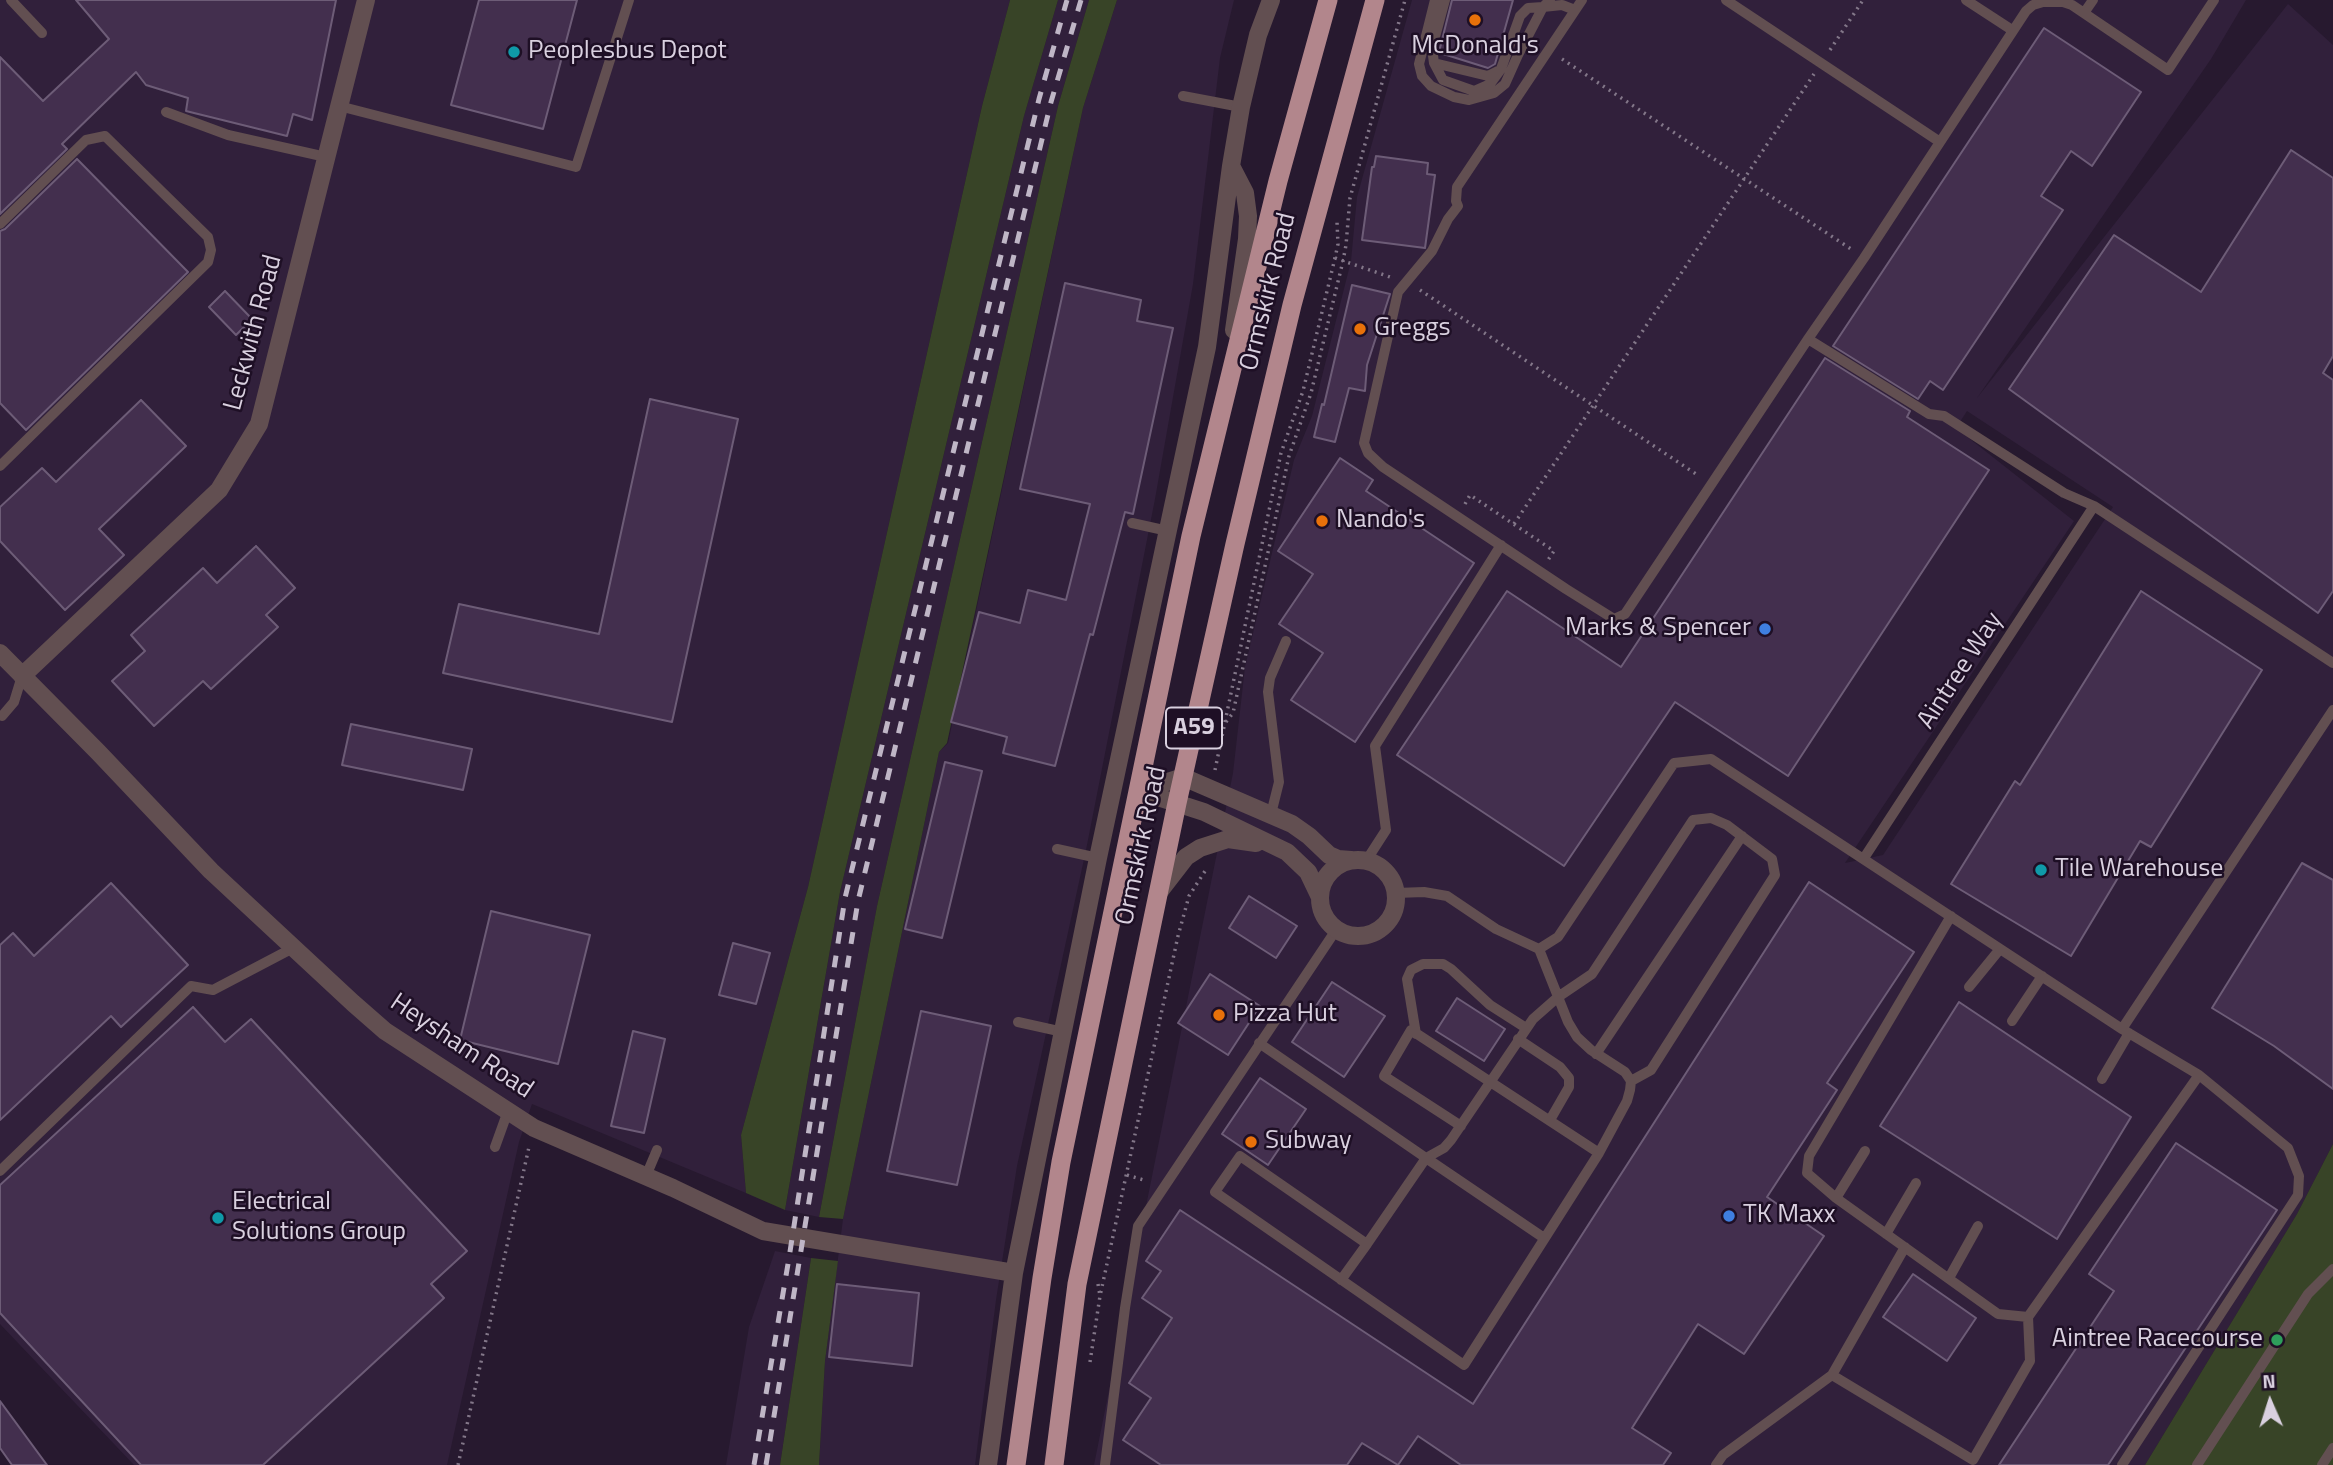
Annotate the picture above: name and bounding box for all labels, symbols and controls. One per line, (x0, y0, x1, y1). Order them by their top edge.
marker: McDonald's (1467, 12, 1483, 28)
place label: McDonald's (1411, 31, 1539, 63)
place label: Peoplesbus Depot (528, 36, 727, 68)
marker: Peoplesbus Depot (506, 44, 522, 60)
street label: Ormskirk Road (1234, 210, 1304, 374)
street label: Leckwith Road (218, 252, 290, 414)
place label: Greggs (1374, 313, 1451, 345)
marker: Greggs (1352, 321, 1368, 337)
place label: Nando's (1336, 505, 1425, 537)
marker: Nando's (1314, 513, 1330, 529)
street label: Aintree Way (1912, 607, 2010, 735)
place label: Marks & Spencer (1565, 613, 1751, 645)
marker: Marks & Spencer (1757, 621, 1773, 637)
road number: A59 (1166, 708, 1222, 748)
street label: Ormskirk Road (1110, 764, 1174, 928)
place label: Tile Warehouse (2055, 854, 2223, 886)
marker: Tile Warehouse (2033, 862, 2049, 878)
street label: Heysham Road (384, 988, 538, 1106)
place label: Pizza Hut (1233, 999, 1337, 1031)
marker: Pizza Hut (1211, 1007, 1227, 1023)
place label: Subway (1265, 1126, 1352, 1158)
marker: Subway (1243, 1134, 1259, 1150)
place label: Electrical Solutions Group (232, 1187, 406, 1248)
place label: TK Maxx (1743, 1200, 1836, 1232)
marker: TK Maxx (1721, 1208, 1737, 1224)
marker: Electrical Solutions Group (210, 1210, 226, 1226)
place label: Aintree Racecourse (2052, 1324, 2263, 1356)
marker: Aintree Racecourse (2269, 1332, 2285, 1348)
text: N (2262, 1366, 2276, 1395)
north arrow (2235, 1367, 2305, 1437)

